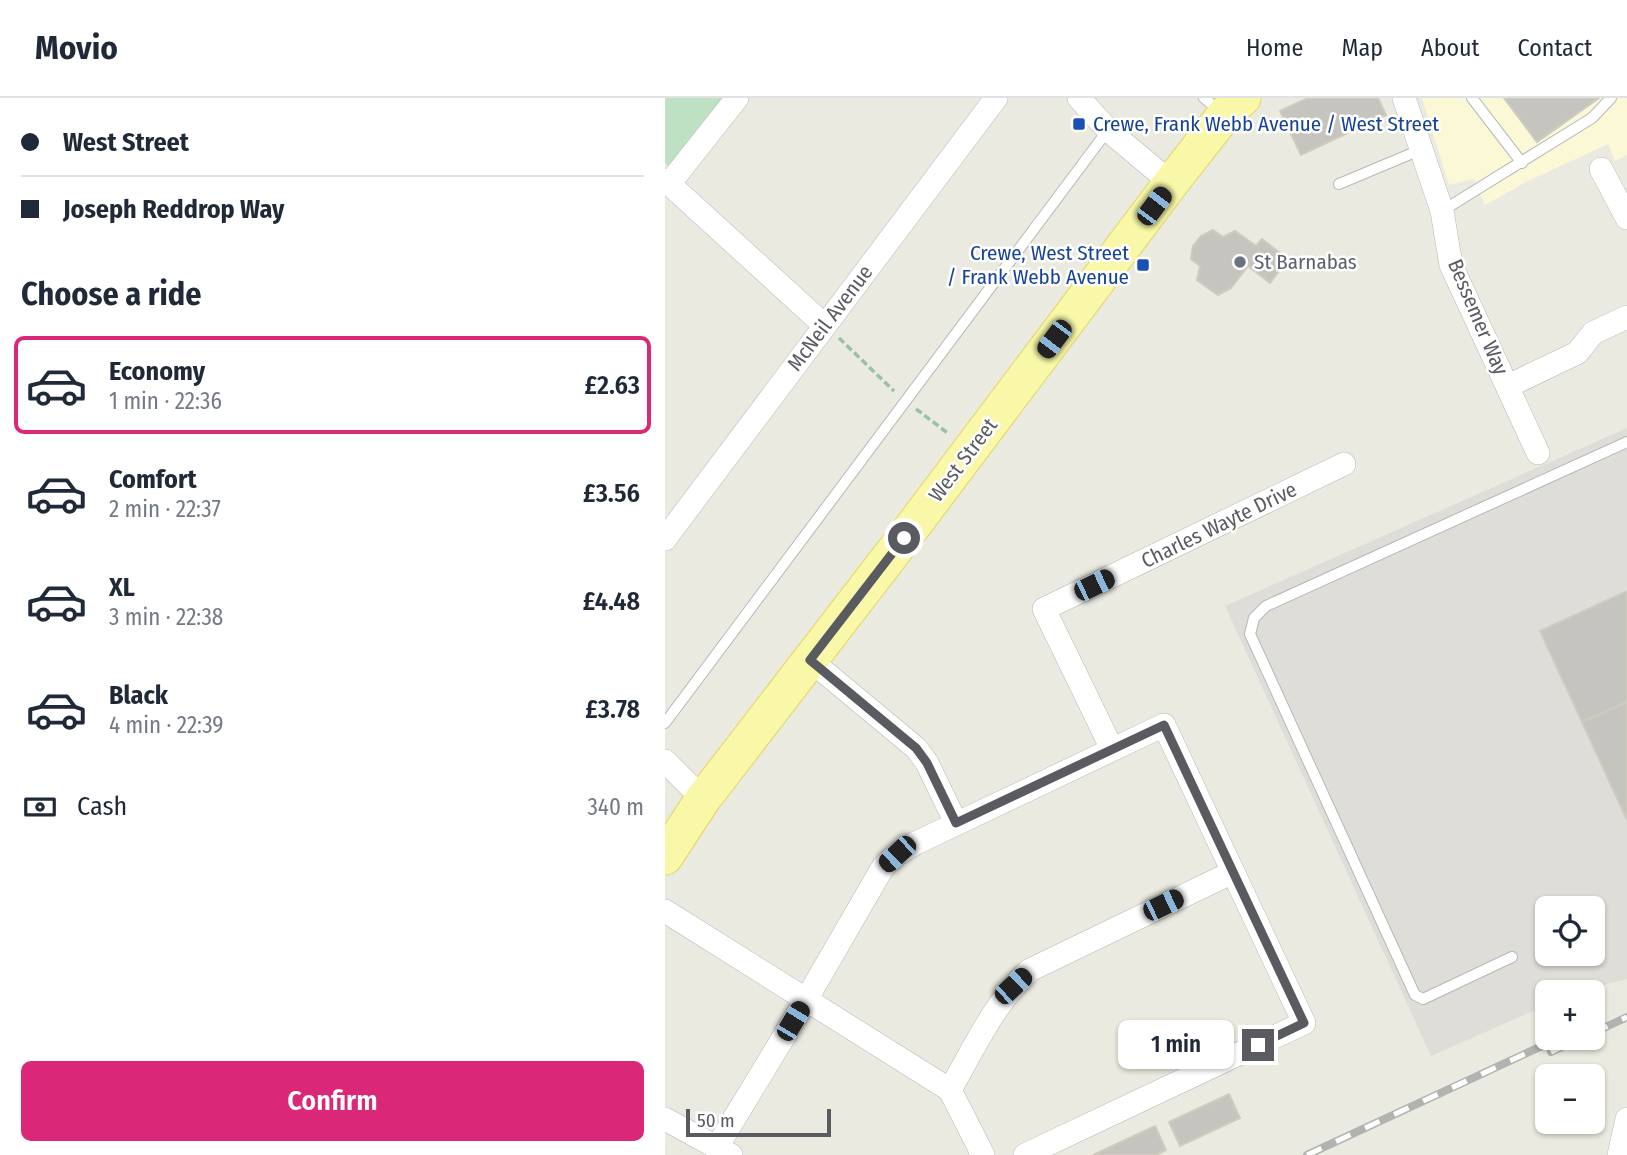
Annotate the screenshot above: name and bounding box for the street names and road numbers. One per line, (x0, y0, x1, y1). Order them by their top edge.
street label: Bessemer Way (1442, 255, 1514, 379)
street label: McNeil Avenue (782, 260, 878, 376)
street label: West Street (923, 413, 1003, 507)
street label: Charles Wayte Drive (1137, 476, 1301, 574)

